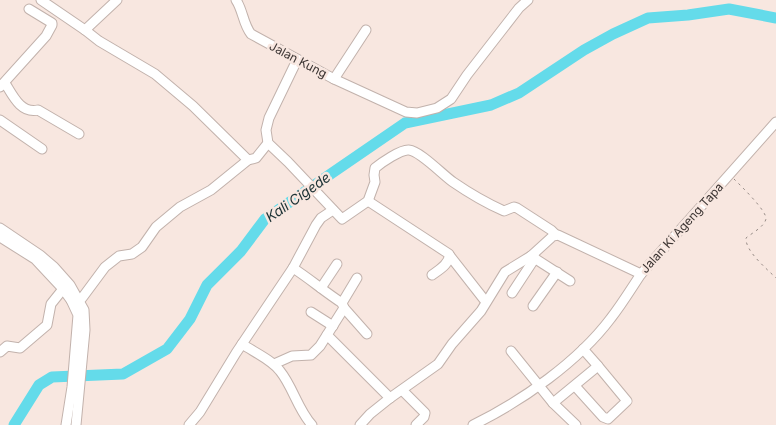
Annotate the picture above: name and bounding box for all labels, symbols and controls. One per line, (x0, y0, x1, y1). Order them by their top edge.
street label: Jalan Kung (267, 38, 330, 81)
water label: Kali Cigede (262, 168, 333, 225)
street label: Jalan Ki Ageng Tapa (637, 179, 726, 276)

